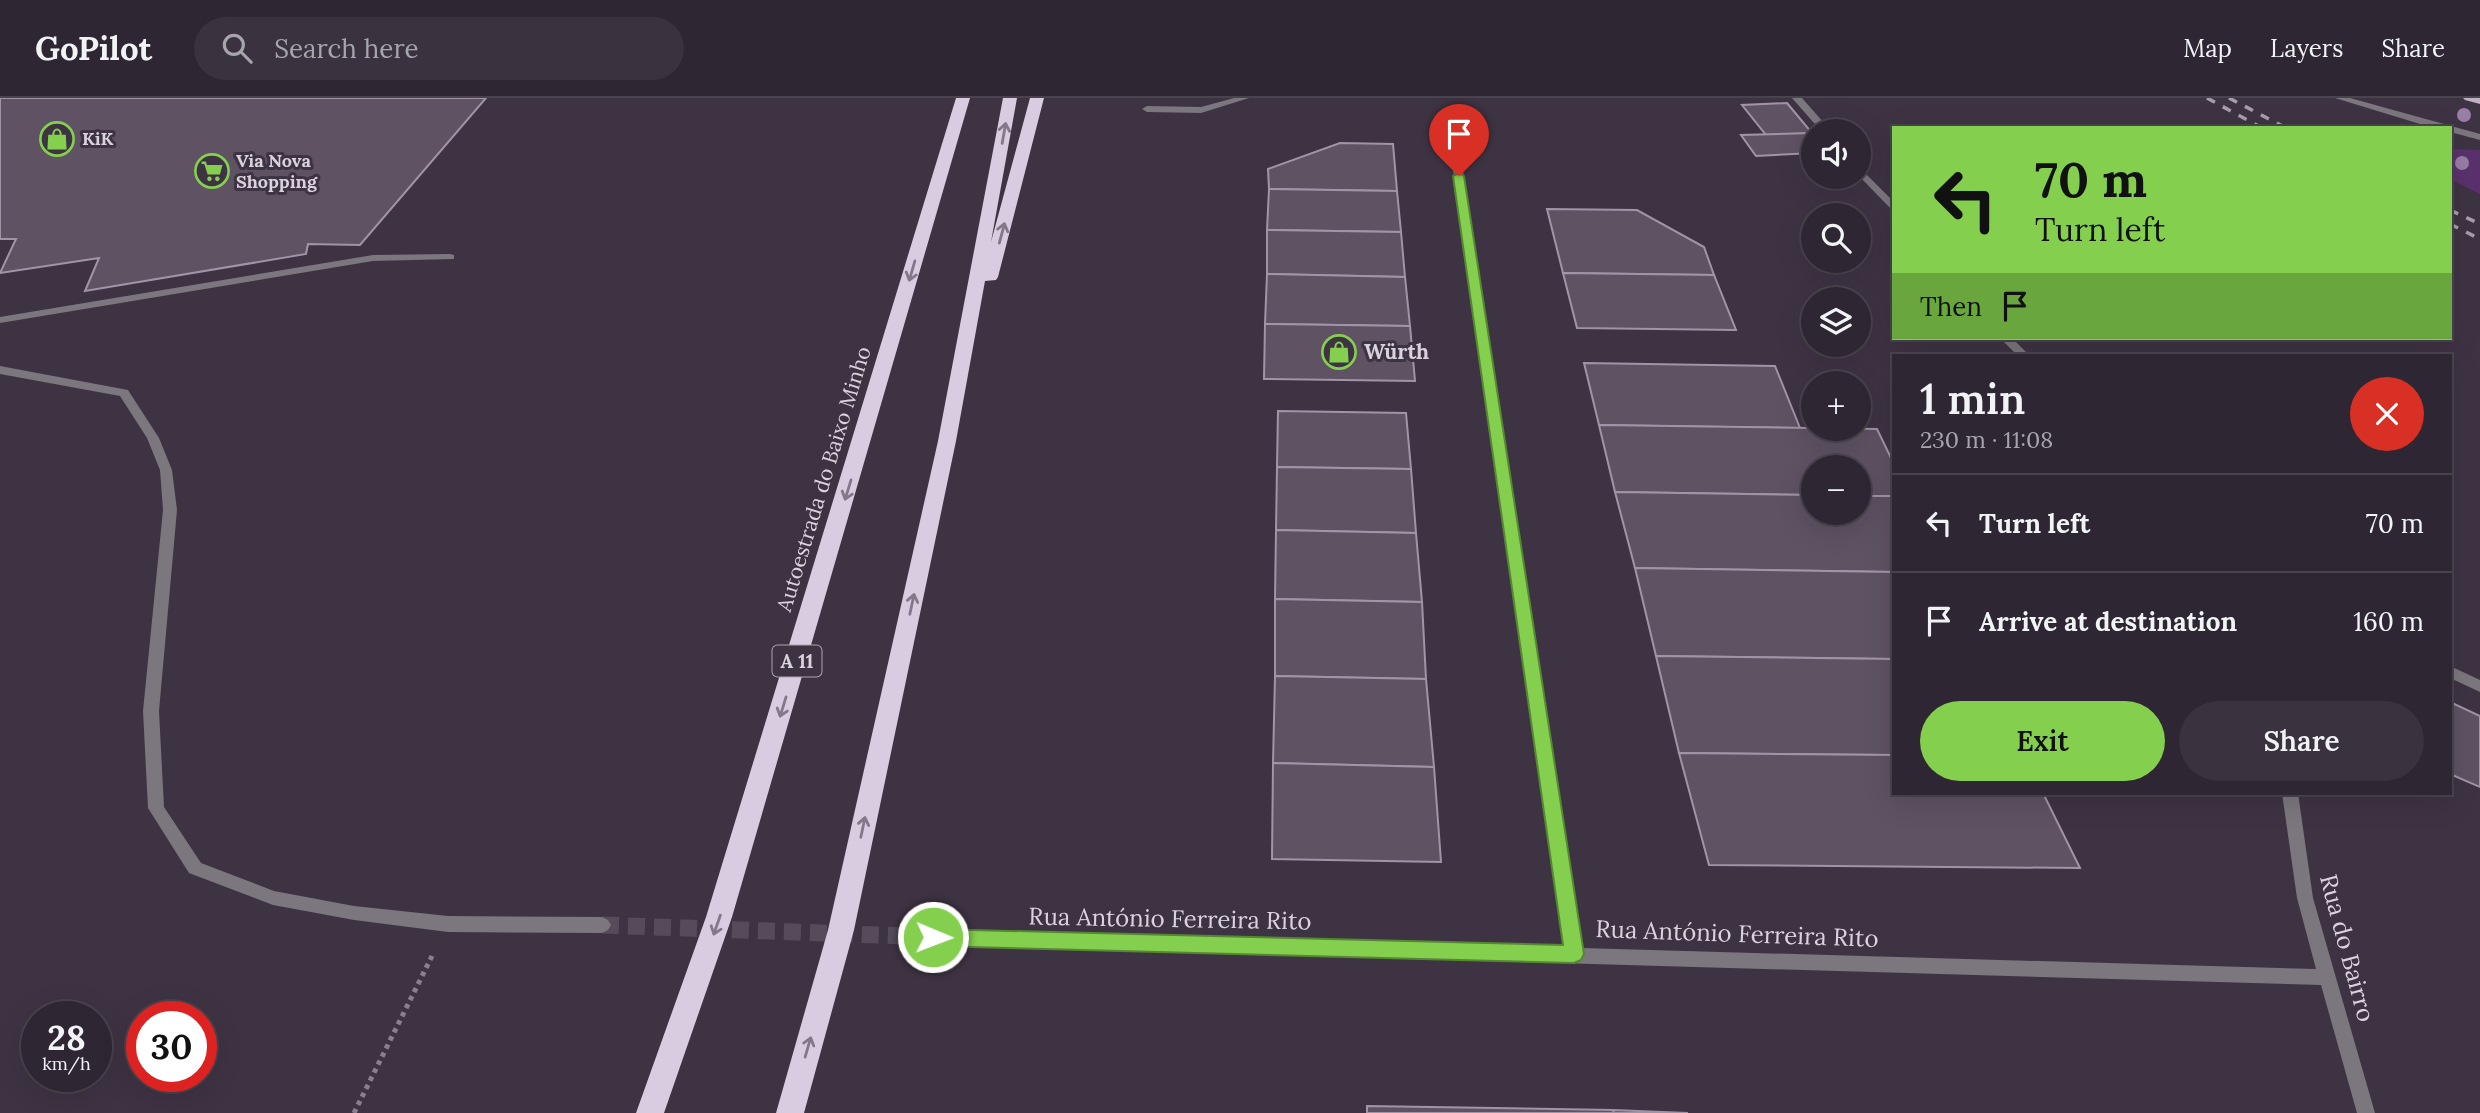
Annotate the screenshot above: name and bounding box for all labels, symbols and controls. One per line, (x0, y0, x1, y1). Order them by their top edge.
search box (194, 17, 684, 80)
text: GoPilot (35, 27, 152, 69)
icon: search (218, 29, 256, 67)
text: Search here (274, 32, 419, 65)
text: Map (2183, 33, 2232, 64)
text: Layers (2270, 33, 2343, 64)
text: Share (2381, 33, 2445, 64)
pin (1429, 104, 1489, 176)
icon: arrive (1440, 115, 1478, 153)
map controls (1801, 119, 1871, 525)
button: sound (1801, 119, 1871, 189)
shop icon: KiK (38, 120, 76, 158)
one-way arrow (997, 122, 1011, 145)
place label: KiK (82, 127, 114, 150)
text: 70 m (2035, 148, 2147, 210)
place label: Via Nova Shopping (236, 149, 318, 193)
supermarket icon: Via Nova Shopping (193, 152, 231, 190)
icon: left (1920, 154, 2011, 245)
button: search (1801, 203, 1871, 273)
text: Turn left (2035, 209, 2165, 250)
one-way arrow (996, 222, 1009, 245)
one-way arrow (905, 260, 918, 282)
button: layers (1801, 287, 1871, 357)
icon: arrive (1996, 287, 2034, 325)
text: Then (1920, 290, 1982, 323)
shop icon: Würth (1320, 333, 1358, 371)
place label: Würth (1364, 338, 1429, 365)
street label: Autoestrada do Baixo Minho (770, 343, 877, 616)
button: + (1801, 371, 1871, 441)
text: 1 min (1920, 372, 2025, 426)
button: close (2350, 377, 2424, 451)
text: 230 m · 11:08 (1920, 425, 2053, 454)
button: − (1801, 455, 1871, 525)
one-way arrow (841, 478, 854, 500)
icon: left (1920, 504, 1958, 542)
text: Turn left (1979, 507, 2090, 540)
text: 70 m (2366, 507, 2424, 540)
one-way arrow (905, 593, 919, 616)
icon: arrive (1920, 602, 1958, 640)
text: Arrive at destination (1979, 605, 2237, 638)
text: 160 m (2353, 605, 2424, 638)
road number: A 11 (772, 646, 822, 676)
one-way arrow (775, 696, 788, 718)
button: Exit (1920, 701, 2165, 781)
button: Share (2179, 701, 2424, 781)
one-way arrow (857, 816, 871, 839)
street label: Rua do Bairro (2313, 871, 2382, 1025)
position arrow (896, 900, 970, 974)
street label: Rua António Ferreira Rito (1028, 901, 1312, 936)
street label: Rua António Ferreira Rito (1595, 913, 1879, 954)
one-way arrow (710, 914, 722, 936)
speed limit sign: 30 (126, 1001, 217, 1092)
text: 28 (47, 1015, 86, 1060)
one-way arrow (803, 1036, 816, 1058)
text: km/h (42, 1052, 91, 1075)

